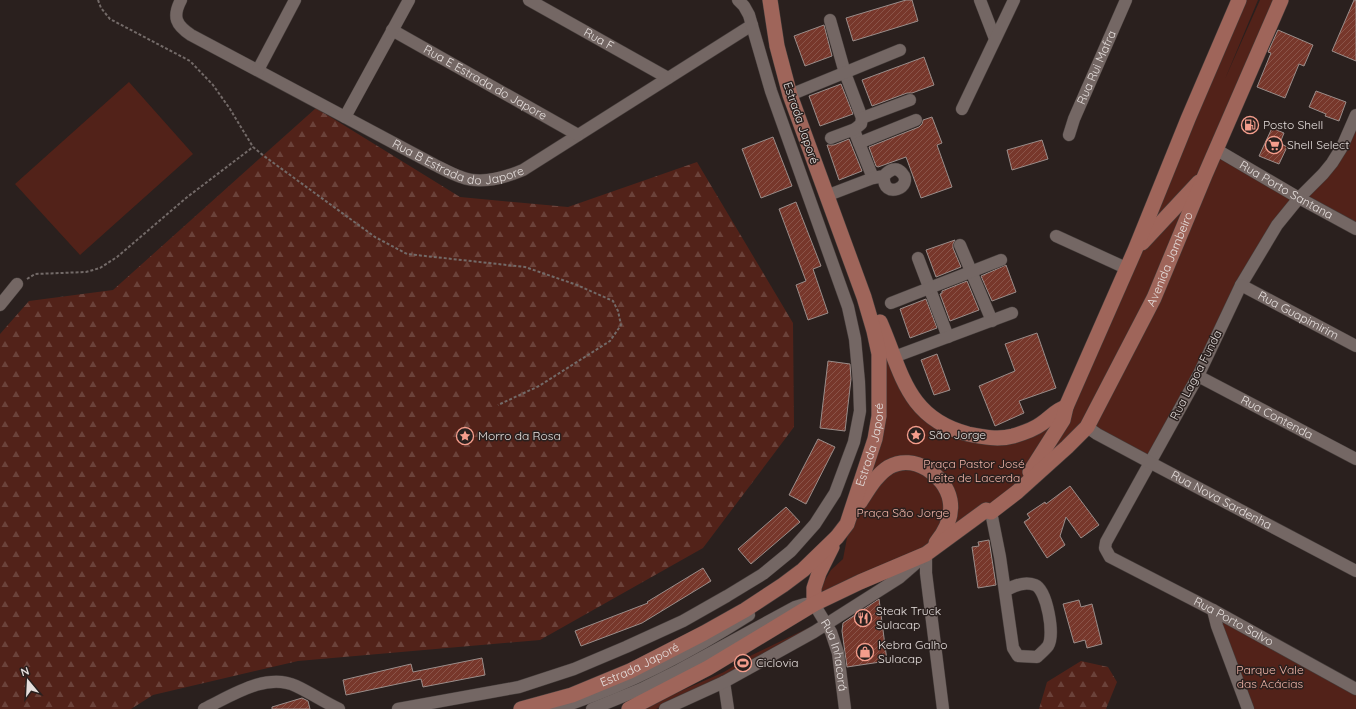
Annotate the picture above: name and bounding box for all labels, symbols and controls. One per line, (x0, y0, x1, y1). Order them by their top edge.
street label: Rua F (581, 24, 617, 53)
street label: Rua Rui Mafra (1073, 28, 1119, 107)
street label: Rua E Estrada do Japore (421, 41, 550, 123)
street label: Estrada Japoré (780, 80, 823, 166)
fuel station icon: Posto Shell (1240, 115, 1260, 135)
place label: Posto Shell (1263, 117, 1323, 132)
supermarket icon: Shell Select (1264, 135, 1284, 155)
street label: Rua B Estrada do Japore (390, 136, 526, 188)
place label: Shell Select (1287, 137, 1349, 152)
street label: Rua Porto Santana (1237, 157, 1336, 222)
street label: Avenida Jambeiro (1143, 209, 1196, 309)
street label: Rua Guapimirim (1256, 287, 1342, 343)
street label: Rua Lagoa Funda (1166, 327, 1225, 422)
street label: Rua Contenda (1238, 392, 1316, 442)
street label: Estrada Japoré (852, 403, 886, 488)
place icon: São Jorge (906, 425, 926, 445)
place icon: Morro da Rosa (455, 426, 475, 446)
place label: São Jorge (929, 427, 986, 442)
place label: Morro da Rosa (478, 428, 561, 443)
park label: Praça Pastor José Leite de Lacerda (923, 456, 1025, 485)
street label: Rua Nova Sardenha (1169, 467, 1274, 532)
park label: Praça São Jorge (857, 505, 950, 520)
street label: Rua Porto Salvo (1191, 593, 1276, 649)
place label: Steak Truck Sulacap (876, 603, 941, 632)
restaurant icon: Steak Truck Sulacap (853, 608, 873, 628)
street label: Rua Inhacorá (818, 616, 851, 692)
place label: Kebra Galho Sulacap (878, 637, 948, 666)
street label: Estrada Japoré (598, 639, 682, 690)
shop icon: Kebra Galho Sulacap (855, 642, 875, 662)
sports icon: Ciclovia (733, 653, 753, 673)
place label: Ciclovia (756, 655, 799, 670)
north arrow (8, 661, 48, 701)
park label: Parque Vale das Acácias (1236, 662, 1304, 691)
text: N (19, 664, 31, 679)

